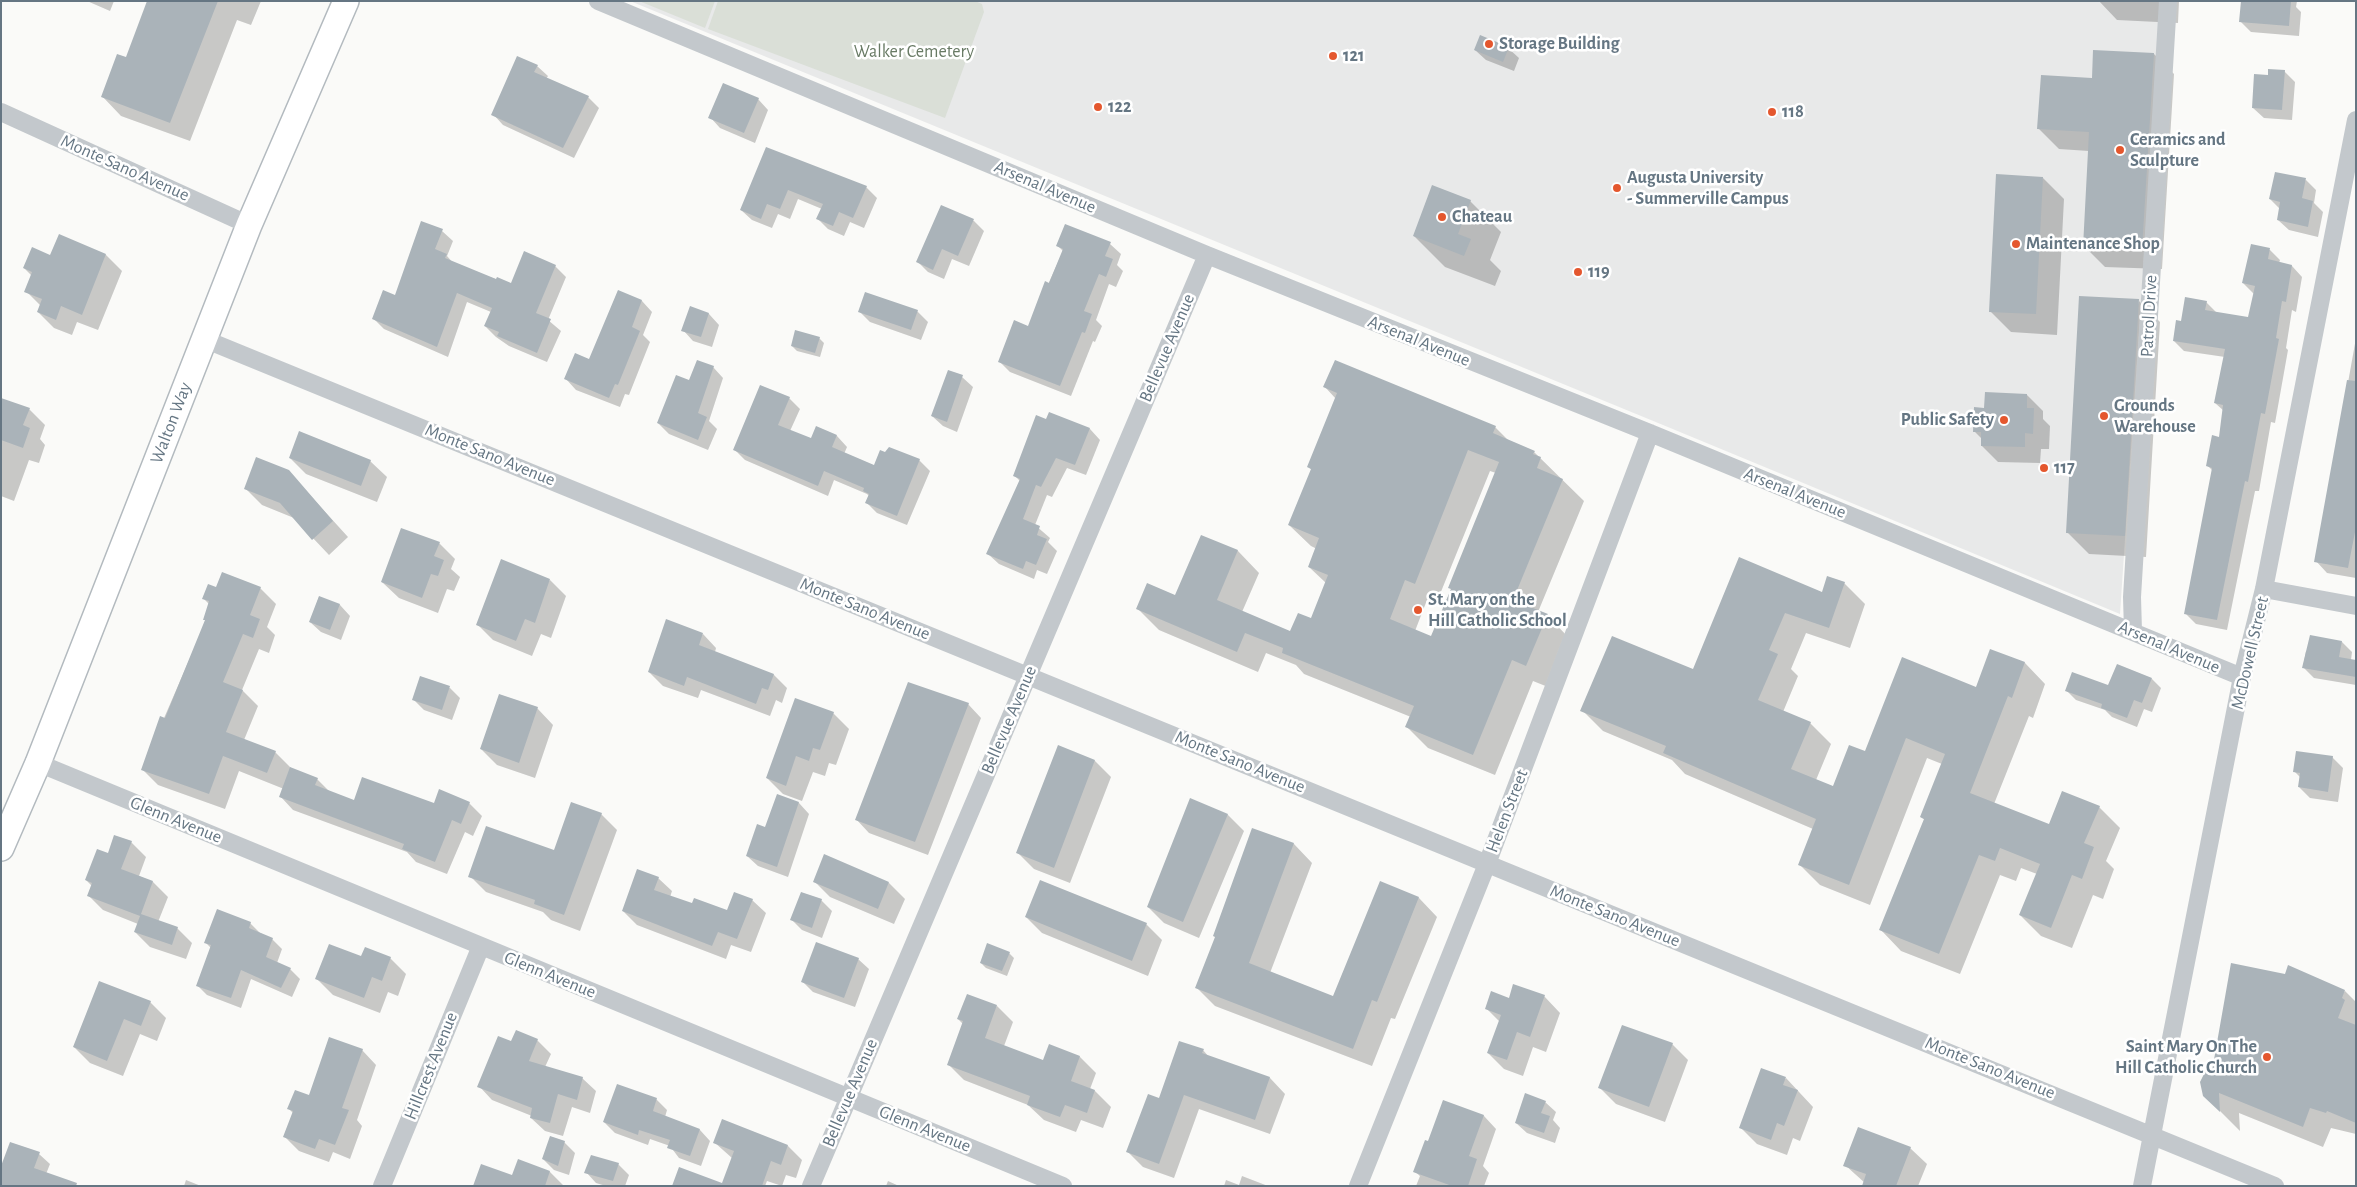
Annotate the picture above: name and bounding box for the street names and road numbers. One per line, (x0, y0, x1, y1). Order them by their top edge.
street label: Monte Sano Avenue (57, 130, 193, 206)
street label: Arsenal Avenue (991, 156, 1099, 218)
street label: Patrol Drive (2136, 274, 2162, 358)
street label: Bellevue Avenue (1134, 291, 1200, 405)
street label: Arsenal Avenue (1365, 311, 1473, 371)
street label: Walton Way (146, 379, 196, 467)
street label: Monte Sano Avenue (422, 419, 558, 491)
street label: Arsenal Avenue (1741, 463, 1849, 523)
street label: Monte Sano Avenue (797, 573, 933, 645)
street label: McDowell Street (2227, 595, 2273, 711)
street label: Arsenal Avenue (2115, 616, 2223, 678)
street label: Bellevue Avenue (976, 663, 1042, 777)
street label: Monte Sano Avenue (1172, 726, 1308, 798)
street label: Helen Street (1481, 766, 1533, 856)
street label: Glenn Avenue (127, 792, 225, 848)
street label: Monte Sano Avenue (1547, 880, 1683, 952)
street label: Glenn Avenue (501, 947, 599, 1003)
street label: Hillcrest Avenue (400, 1009, 462, 1123)
street label: Monte Sano Avenue (1922, 1032, 2058, 1104)
street label: Bellevue Avenue (817, 1036, 883, 1150)
street label: Glenn Avenue (876, 1101, 974, 1157)

